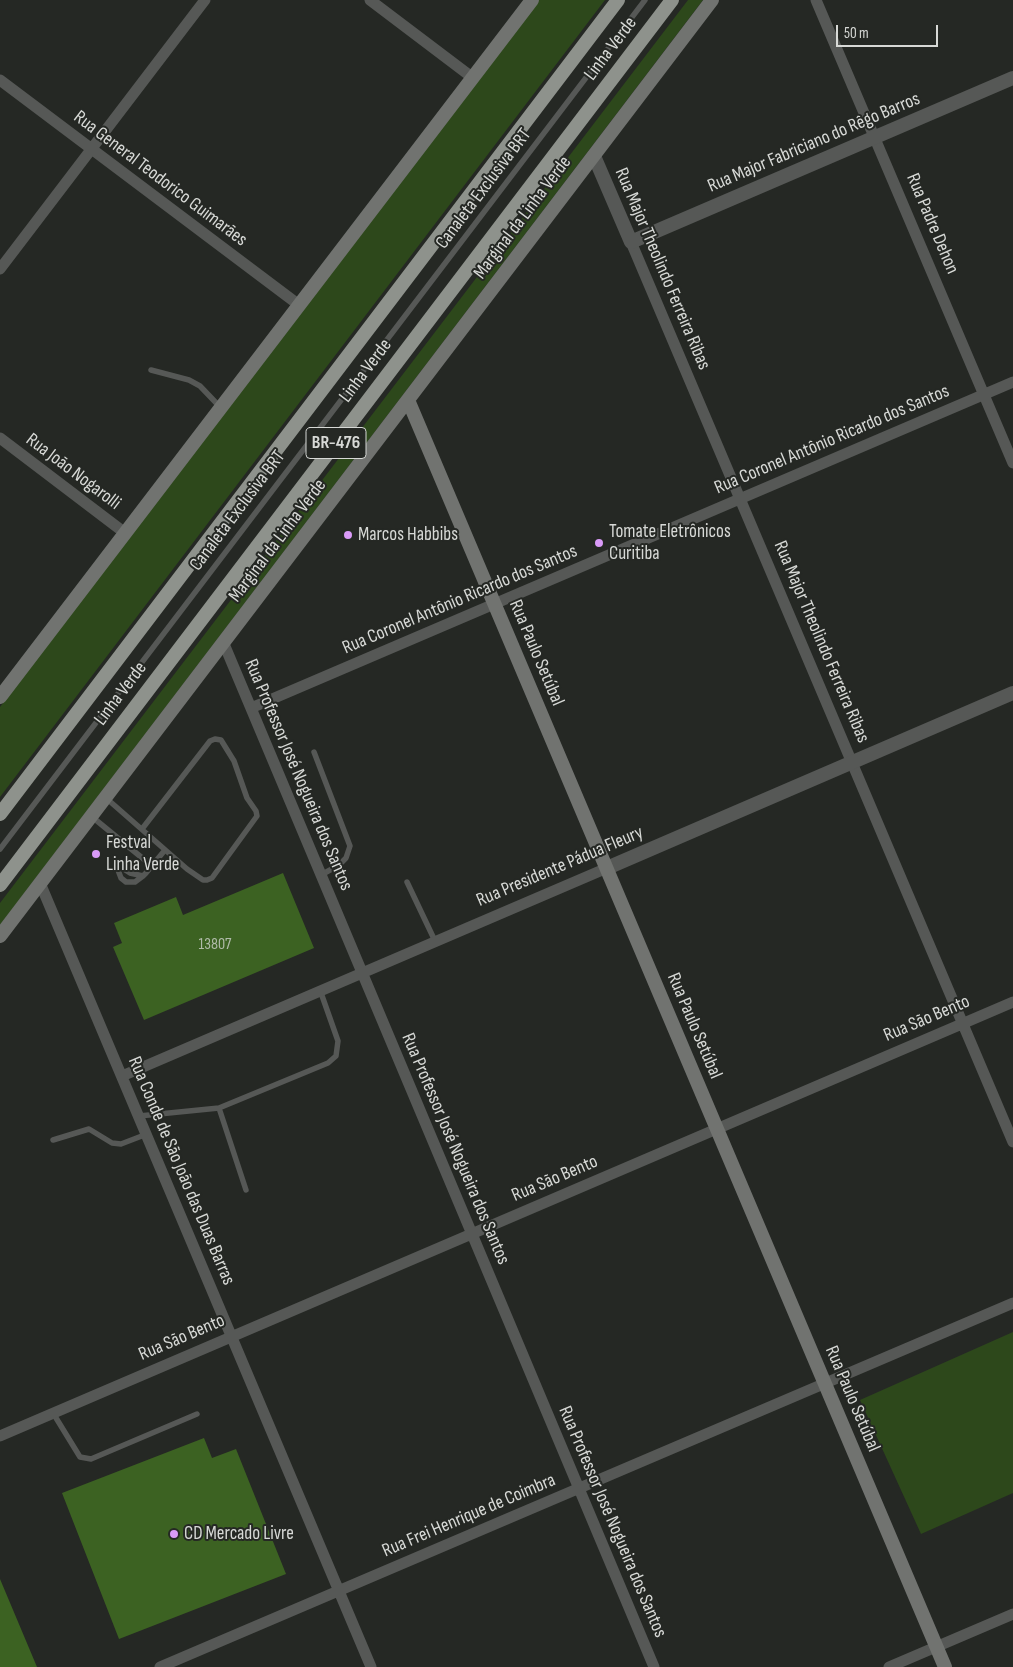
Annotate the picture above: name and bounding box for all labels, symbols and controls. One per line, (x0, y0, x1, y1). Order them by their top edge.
street label: Linha Verde (580, 13, 642, 85)
scale bar (838, 15, 940, 47)
text: 50 m (844, 24, 869, 43)
street label: Rua Major Fabriciano do Rêgo Barros (704, 88, 924, 198)
street label: Rua General Teodorico Guimarães (69, 106, 251, 252)
street label: Canaleta Exclusiva BRT (431, 124, 537, 254)
street label: Marginal da Linha Verde (469, 152, 577, 284)
street label: Rua Major Theolindo Ferreira Ribas (609, 165, 715, 373)
street label: Rua Padre Dehon (901, 170, 963, 278)
street label: Linha Verde (335, 335, 397, 407)
street label: Rua Coronel Antônio Ricardo dos Santos (711, 380, 953, 500)
road number: BR-476 (306, 428, 366, 458)
street label: Rua João Nogarolli (21, 429, 125, 515)
street label: Canaleta Exclusiva BRT (185, 446, 291, 576)
street label: Marginal da Linha Verde (224, 475, 332, 607)
place label: Tomate Eletrônicos Curitiba (609, 521, 731, 565)
place label: Marcos Habbibs (358, 524, 458, 546)
marker: Marcos Habbibs (342, 529, 354, 541)
marker: Tomate Eletrônicos Curitiba (593, 537, 605, 549)
street label: Rua Major Theolindo Ferreira Ribas (768, 538, 874, 746)
street label: Rua Coronel Antônio Ricardo dos Santos (339, 540, 581, 660)
street label: Rua Paulo Setúbal (503, 597, 569, 709)
street label: Rua Professor José Nogueira dos Santos (239, 656, 357, 894)
street label: Linha Verde (90, 658, 152, 730)
street label: Rua Presidente Pádua Fleury (473, 822, 647, 912)
place label: Festval Linha Verde (106, 832, 179, 876)
marker: Festval Linha Verde (90, 848, 102, 860)
house number: 13807 (199, 935, 231, 955)
street label: Rua Paulo Setúbal (661, 970, 727, 1082)
street label: Rua São Bento (881, 991, 973, 1047)
street label: Rua Professor José Nogueira dos Santos (396, 1030, 514, 1268)
street label: Rua Conde de São João das Duas Barras (123, 1053, 239, 1289)
street label: Rua São Bento (509, 1151, 601, 1207)
street label: Rua São Bento (136, 1310, 228, 1366)
street label: Rua Paulo Setúbal (819, 1343, 885, 1455)
street label: Rua Professor José Nogueira dos Santos (553, 1403, 671, 1641)
street label: Rua Frei Henrique de Coimbra (379, 1469, 559, 1563)
place label: CD Mercado Livre (184, 1523, 294, 1545)
marker: CD Mercado Livre (168, 1528, 180, 1540)

